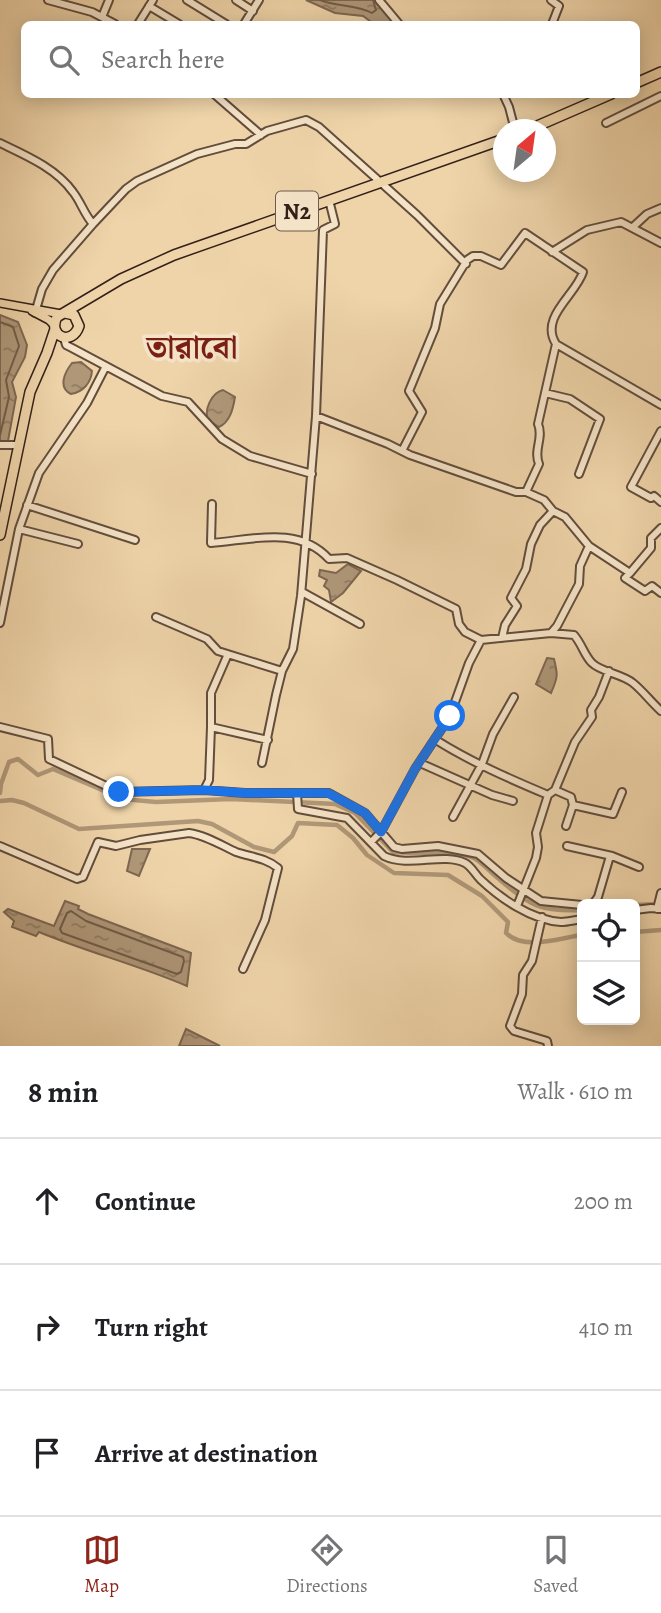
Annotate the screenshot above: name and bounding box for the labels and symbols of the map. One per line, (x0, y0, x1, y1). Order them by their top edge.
north arrow (493, 119, 556, 182)
road number: N2 (276, 192, 318, 230)
district label: তারাবো (144, 325, 238, 369)
route start (434, 700, 465, 731)
route end (103, 776, 134, 807)

